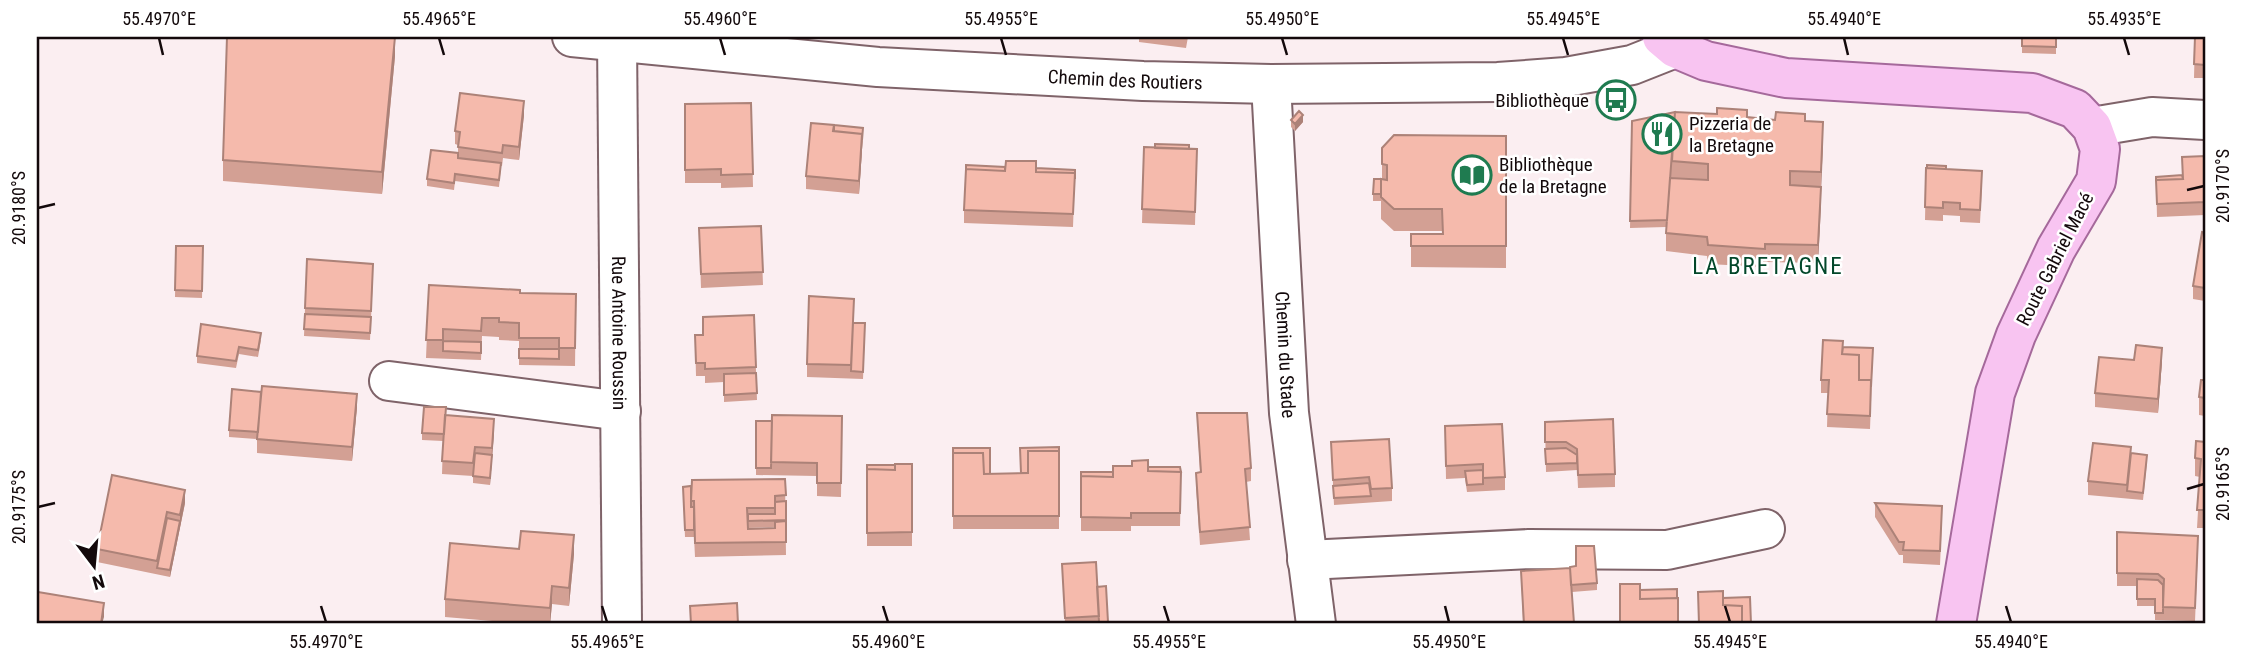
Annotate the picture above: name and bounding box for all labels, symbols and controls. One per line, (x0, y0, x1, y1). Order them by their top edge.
text: 55.4970°E (122, 8, 196, 29)
text: 55.4965°E (402, 8, 476, 29)
text: 55.4960°E (683, 8, 757, 29)
text: 55.4955°E (964, 8, 1038, 29)
text: 55.4950°E (1245, 8, 1319, 29)
text: 55.4945°E (1526, 8, 1600, 29)
text: 55.4940°E (1807, 8, 1881, 29)
text: 55.4935°E (2087, 8, 2161, 29)
street label: Chemin des Routiers (1047, 64, 1203, 94)
bus stop icon: Bibliothèque (1595, 79, 1637, 121)
place label: Bibliothèque (1495, 89, 1589, 112)
place label: Pizzeria de la Bretagne (1689, 112, 1774, 157)
restaurant icon: Pizzeria de la Bretagne (1641, 113, 1683, 155)
text: 20.9170°S (2212, 149, 2233, 223)
place label: Bibliothèque de la Bretagne (1499, 153, 1607, 198)
library icon: Bibliothèque de la Bretagne (1451, 154, 1493, 196)
text: 20.9180°S (8, 171, 29, 245)
street label: Route Gabriel Macé (2012, 189, 2098, 329)
district label: LA BRETAGNE (1692, 253, 1844, 280)
street label: Rue Antoine Roussin (607, 256, 632, 410)
street label: Chemin du Stade (1271, 291, 1301, 420)
text: 20.9165°S (2212, 447, 2233, 521)
text: 20.9175°S (8, 470, 29, 544)
north arrow (60, 532, 130, 602)
text: N (90, 569, 107, 595)
text: 55.4970°E (289, 631, 363, 652)
text: 55.4965°E (570, 631, 644, 652)
text: 55.4960°E (851, 631, 925, 652)
text: 55.4955°E (1132, 631, 1206, 652)
text: 55.4950°E (1412, 631, 1486, 652)
text: 55.4945°E (1693, 631, 1767, 652)
text: 55.4940°E (1974, 631, 2048, 652)

